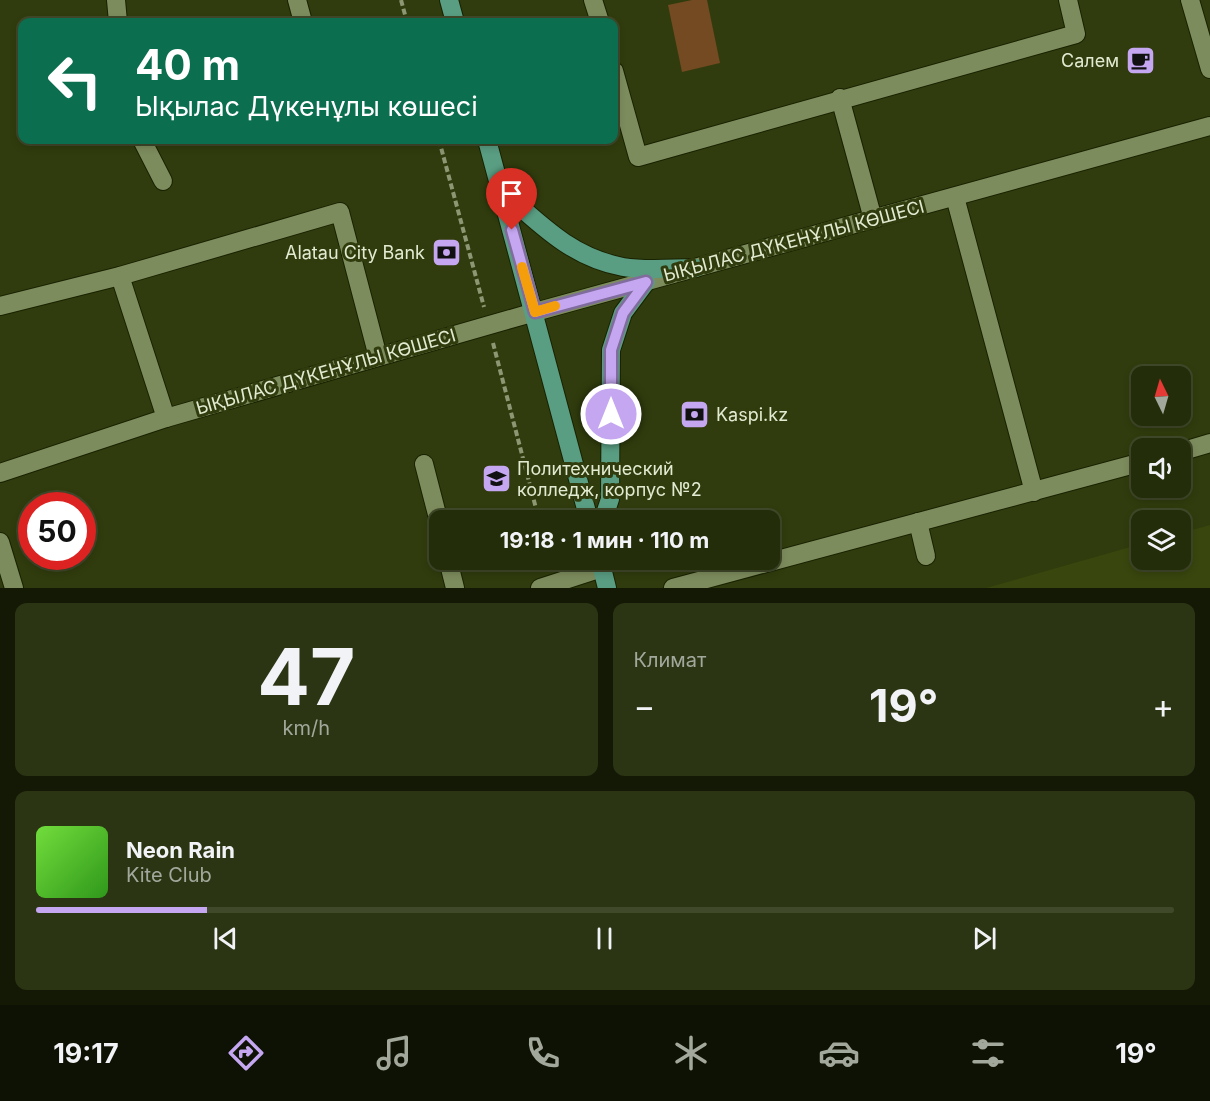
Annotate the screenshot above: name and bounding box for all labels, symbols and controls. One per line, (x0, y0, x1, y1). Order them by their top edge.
text: 40 m (135, 39, 240, 90)
icon: left (36, 42, 114, 120)
cafe icon: Салем (1124, 45, 1156, 77)
place label: Салем (1061, 50, 1119, 71)
text: Ықылас Дүкенұлы көшесі (135, 90, 478, 123)
pin (486, 168, 537, 230)
icon: arrive (495, 177, 528, 210)
street label: ЫҚЫЛАС ДҮКЕНҰЛЫ КӨШЕСІ (661, 196, 927, 285)
bank icon: Alatau City Bank (430, 237, 462, 269)
place label: Alatau City Bank (285, 242, 425, 263)
street label: ЫҚЫЛАС ДҮКЕНҰЛЫ КӨШЕСІ (194, 324, 458, 419)
north arrow (1131, 366, 1191, 426)
map controls (1131, 366, 1191, 570)
position arrow (579, 382, 643, 446)
bank icon: Kaspi.kz (679, 399, 711, 431)
place label: Kaspi.kz (716, 404, 788, 425)
button: sound (1131, 438, 1191, 498)
place label: Политехнический колледж, корпус №2 (517, 458, 702, 500)
school or university icon: Политехнический колледж, корпус №2 (480, 463, 512, 495)
speed limit sign: 50 (18, 492, 96, 570)
button: layers (1131, 510, 1191, 570)
text: 19:18 · 1 мин · 110 m (500, 527, 709, 553)
text: 47 (257, 629, 355, 724)
text: Климат (634, 648, 706, 672)
text: 19° (869, 678, 938, 733)
text: − (634, 686, 655, 726)
text: + (1152, 686, 1174, 726)
text: km/h (282, 716, 330, 740)
text: Neon Rain (126, 837, 235, 863)
text: Kite Club (126, 863, 212, 887)
icon: previous (209, 922, 242, 955)
icon: pause (588, 922, 621, 955)
icon: next (968, 922, 1001, 955)
icon: directions (225, 1032, 267, 1074)
icon: music (373, 1032, 415, 1074)
icon: phone (522, 1032, 564, 1074)
icon: climate (670, 1032, 712, 1074)
icon: car (818, 1032, 860, 1074)
icon: filters (967, 1032, 1009, 1074)
text: 19:17 (53, 1037, 119, 1070)
text: 19° (1115, 1037, 1157, 1070)

